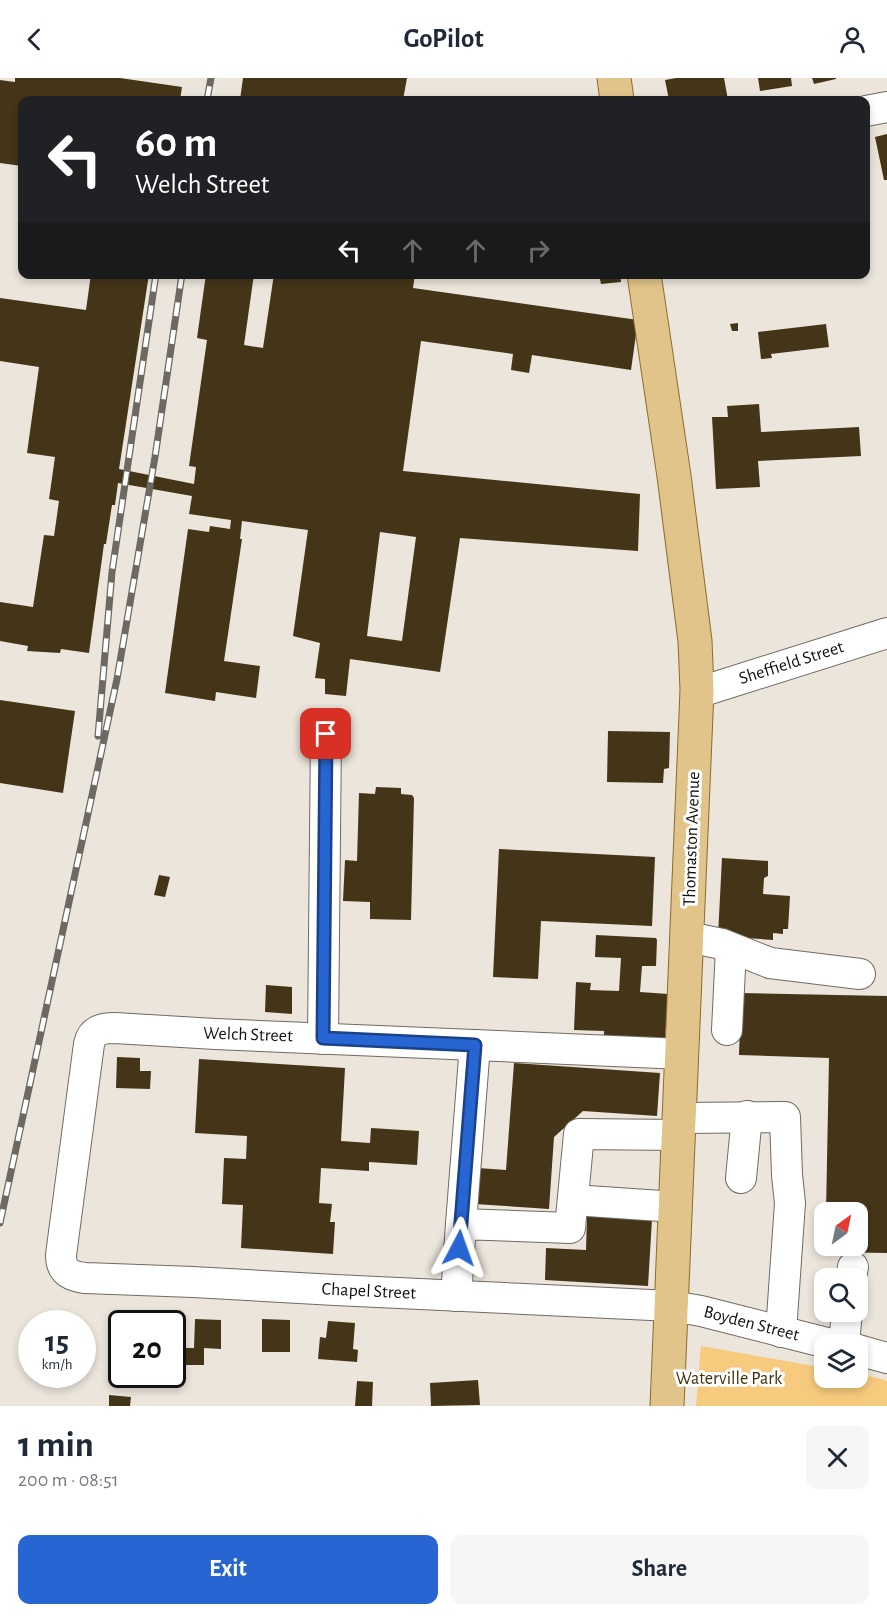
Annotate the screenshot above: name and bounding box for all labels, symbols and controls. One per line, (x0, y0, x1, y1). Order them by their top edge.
icon: back (18, 23, 51, 56)
icon: person (836, 23, 869, 56)
text: GoPilot (403, 25, 484, 52)
icon: left (36, 120, 114, 198)
text: 60 m (135, 122, 217, 164)
text: Welch Street (135, 171, 270, 198)
icon: left (333, 234, 366, 267)
icon: ahead (396, 234, 429, 267)
icon: ahead (459, 234, 492, 267)
icon: right (522, 234, 555, 267)
street label: Sheffield Street (737, 638, 846, 688)
pin (300, 708, 351, 759)
icon: arrive (309, 717, 342, 750)
street label: Thomaston Avenue (681, 771, 703, 907)
street label: Welch Street (203, 1024, 293, 1046)
north arrow (814, 1202, 868, 1256)
map controls (814, 1202, 868, 1388)
position arrow (427, 1216, 491, 1280)
button: search (814, 1268, 868, 1322)
street label: Chapel Street (321, 1280, 417, 1303)
street label: Boyden Street (702, 1303, 801, 1345)
speed limit sign: 20 (108, 1310, 186, 1388)
text: 15 (45, 1327, 69, 1357)
button: layers (814, 1334, 868, 1388)
text: km/h (42, 1357, 72, 1372)
park label: Waterville Park (676, 1370, 783, 1388)
button: close (806, 1426, 869, 1489)
text: 1 min (18, 1427, 94, 1463)
text: 200 m · 08:51 (18, 1470, 119, 1490)
button: Exit (18, 1535, 438, 1604)
button: Share (450, 1535, 869, 1604)

